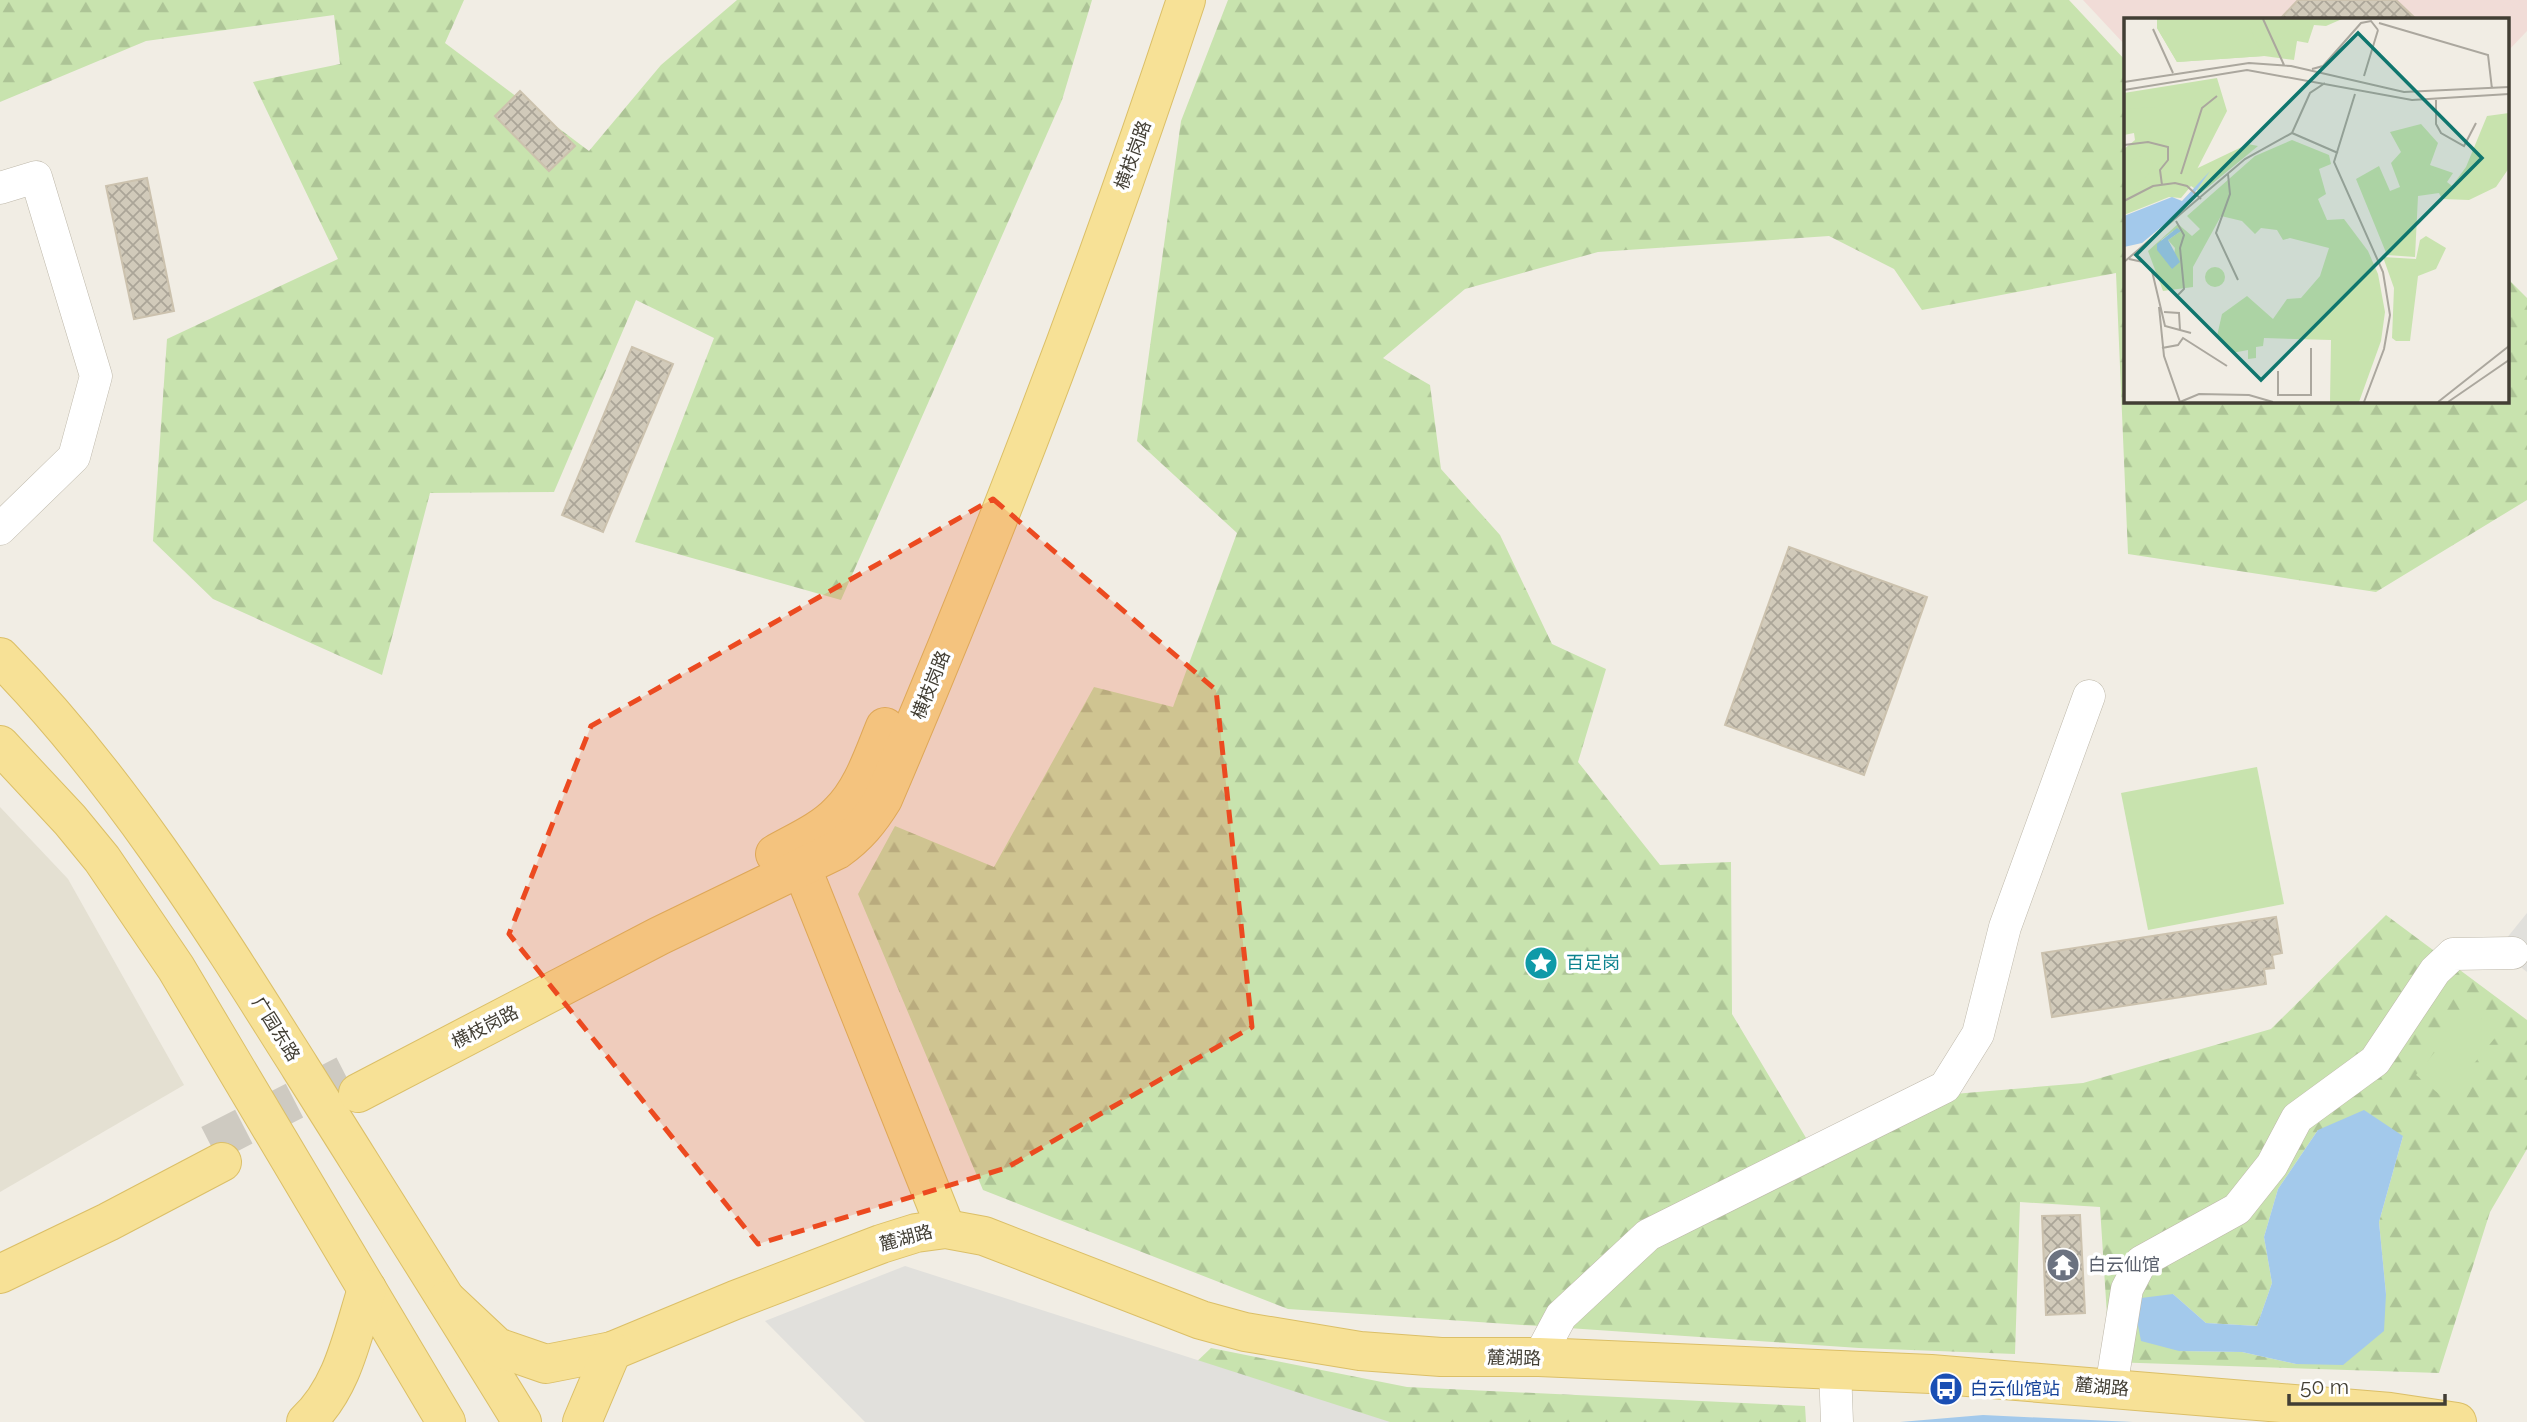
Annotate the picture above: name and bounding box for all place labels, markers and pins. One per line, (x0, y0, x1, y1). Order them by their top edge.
place icon: 百足岗 (1522, 944, 1560, 982)
place label: 百足岗 (1566, 952, 1620, 973)
temple icon: 白云仙馆 (2044, 1246, 2082, 1284)
place label: 白云仙馆 (2088, 1254, 2160, 1275)
bus stop icon: 白云仙馆站 (1927, 1370, 1965, 1408)
place label: 白云仙馆站 (1970, 1378, 2060, 1399)

